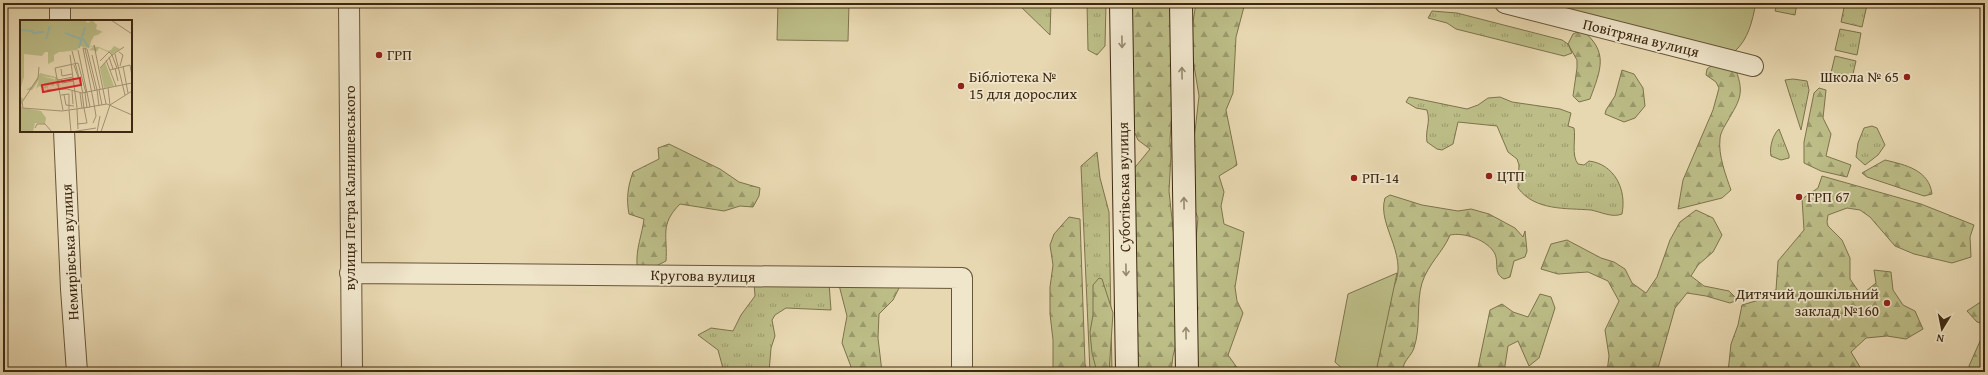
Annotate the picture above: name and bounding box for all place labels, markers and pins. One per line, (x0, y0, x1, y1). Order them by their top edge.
place label: ГРП (387, 44, 412, 65)
marker: ГРП (374, 50, 384, 60)
place label: Бібліотека № 15 для дорослих (969, 66, 1077, 104)
place label: Школа № 65 (1820, 66, 1899, 87)
marker: Школа № 65 (1902, 72, 1912, 82)
marker: Бібліотека № 15 для дорослих (956, 81, 966, 91)
place label: ЦТП (1497, 165, 1525, 186)
place label: РП-14 (1362, 167, 1399, 188)
marker: ЦТП (1484, 171, 1494, 181)
marker: РП-14 (1349, 173, 1359, 183)
place label: ГРП 67 (1807, 186, 1850, 207)
marker: ГРП 67 (1794, 192, 1804, 202)
place label: Дитячий дошкільний заклад №160 (1734, 283, 1879, 321)
marker: Дитячий дошкільний заклад №160 (1882, 298, 1892, 308)

